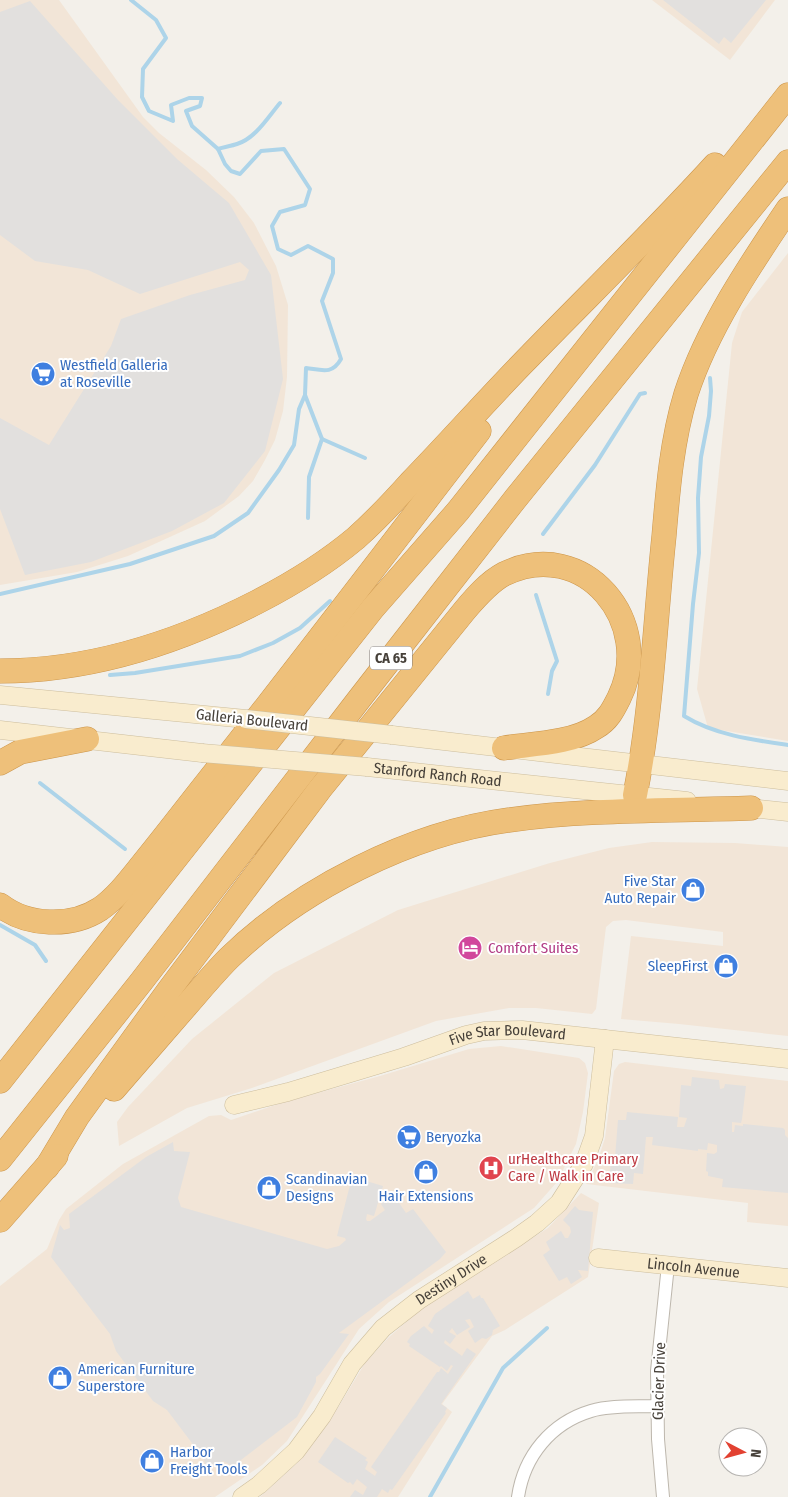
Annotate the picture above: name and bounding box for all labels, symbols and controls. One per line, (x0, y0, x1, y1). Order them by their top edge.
place label: Westfield Galleria at Roseville (60, 356, 168, 391)
supermarket icon: Westfield Galleria at Roseville (30, 361, 56, 387)
road number: CA 65 (370, 646, 412, 670)
street label: Galleria Boulevard (195, 705, 309, 735)
street label: Stanford Ranch Road (373, 759, 502, 790)
place label: Five Star Auto Repair (605, 872, 677, 907)
shop icon: Five Star Auto Repair (680, 877, 706, 903)
hotel icon: Comfort Suites (457, 935, 483, 961)
place label: Comfort Suites (488, 939, 578, 957)
shop icon: SleepFirst (713, 953, 739, 979)
place label: SleepFirst (648, 957, 708, 975)
street label: Five Star Boulevard (447, 1021, 567, 1049)
supermarket icon: Beryozka (396, 1124, 422, 1150)
place label: Beryozka (426, 1128, 481, 1146)
place label: urHealthcare Primary Care / Walk in Care (508, 1150, 638, 1185)
hospital icon: urHealthcare Primary Care / Walk in Care (478, 1155, 504, 1181)
shop icon: Hair Extensions (413, 1159, 439, 1185)
place label: Scandinavian Designs (286, 1170, 368, 1205)
shop icon: Scandinavian Designs (256, 1175, 282, 1201)
place label: Hair Extensions (379, 1187, 473, 1205)
street label: Destiny Drive (412, 1250, 490, 1309)
street label: Lincoln Avenue (646, 1254, 741, 1282)
street label: Glacier Drive (649, 1342, 669, 1420)
place label: American Furniture Superstore (78, 1360, 195, 1395)
shop icon: American Furniture Superstore (47, 1365, 73, 1391)
north arrow (718, 1427, 768, 1477)
place label: Harbor Freight Tools (170, 1443, 248, 1478)
shop icon: Harbor Freight Tools (139, 1448, 165, 1474)
text: N (747, 1448, 764, 1458)

